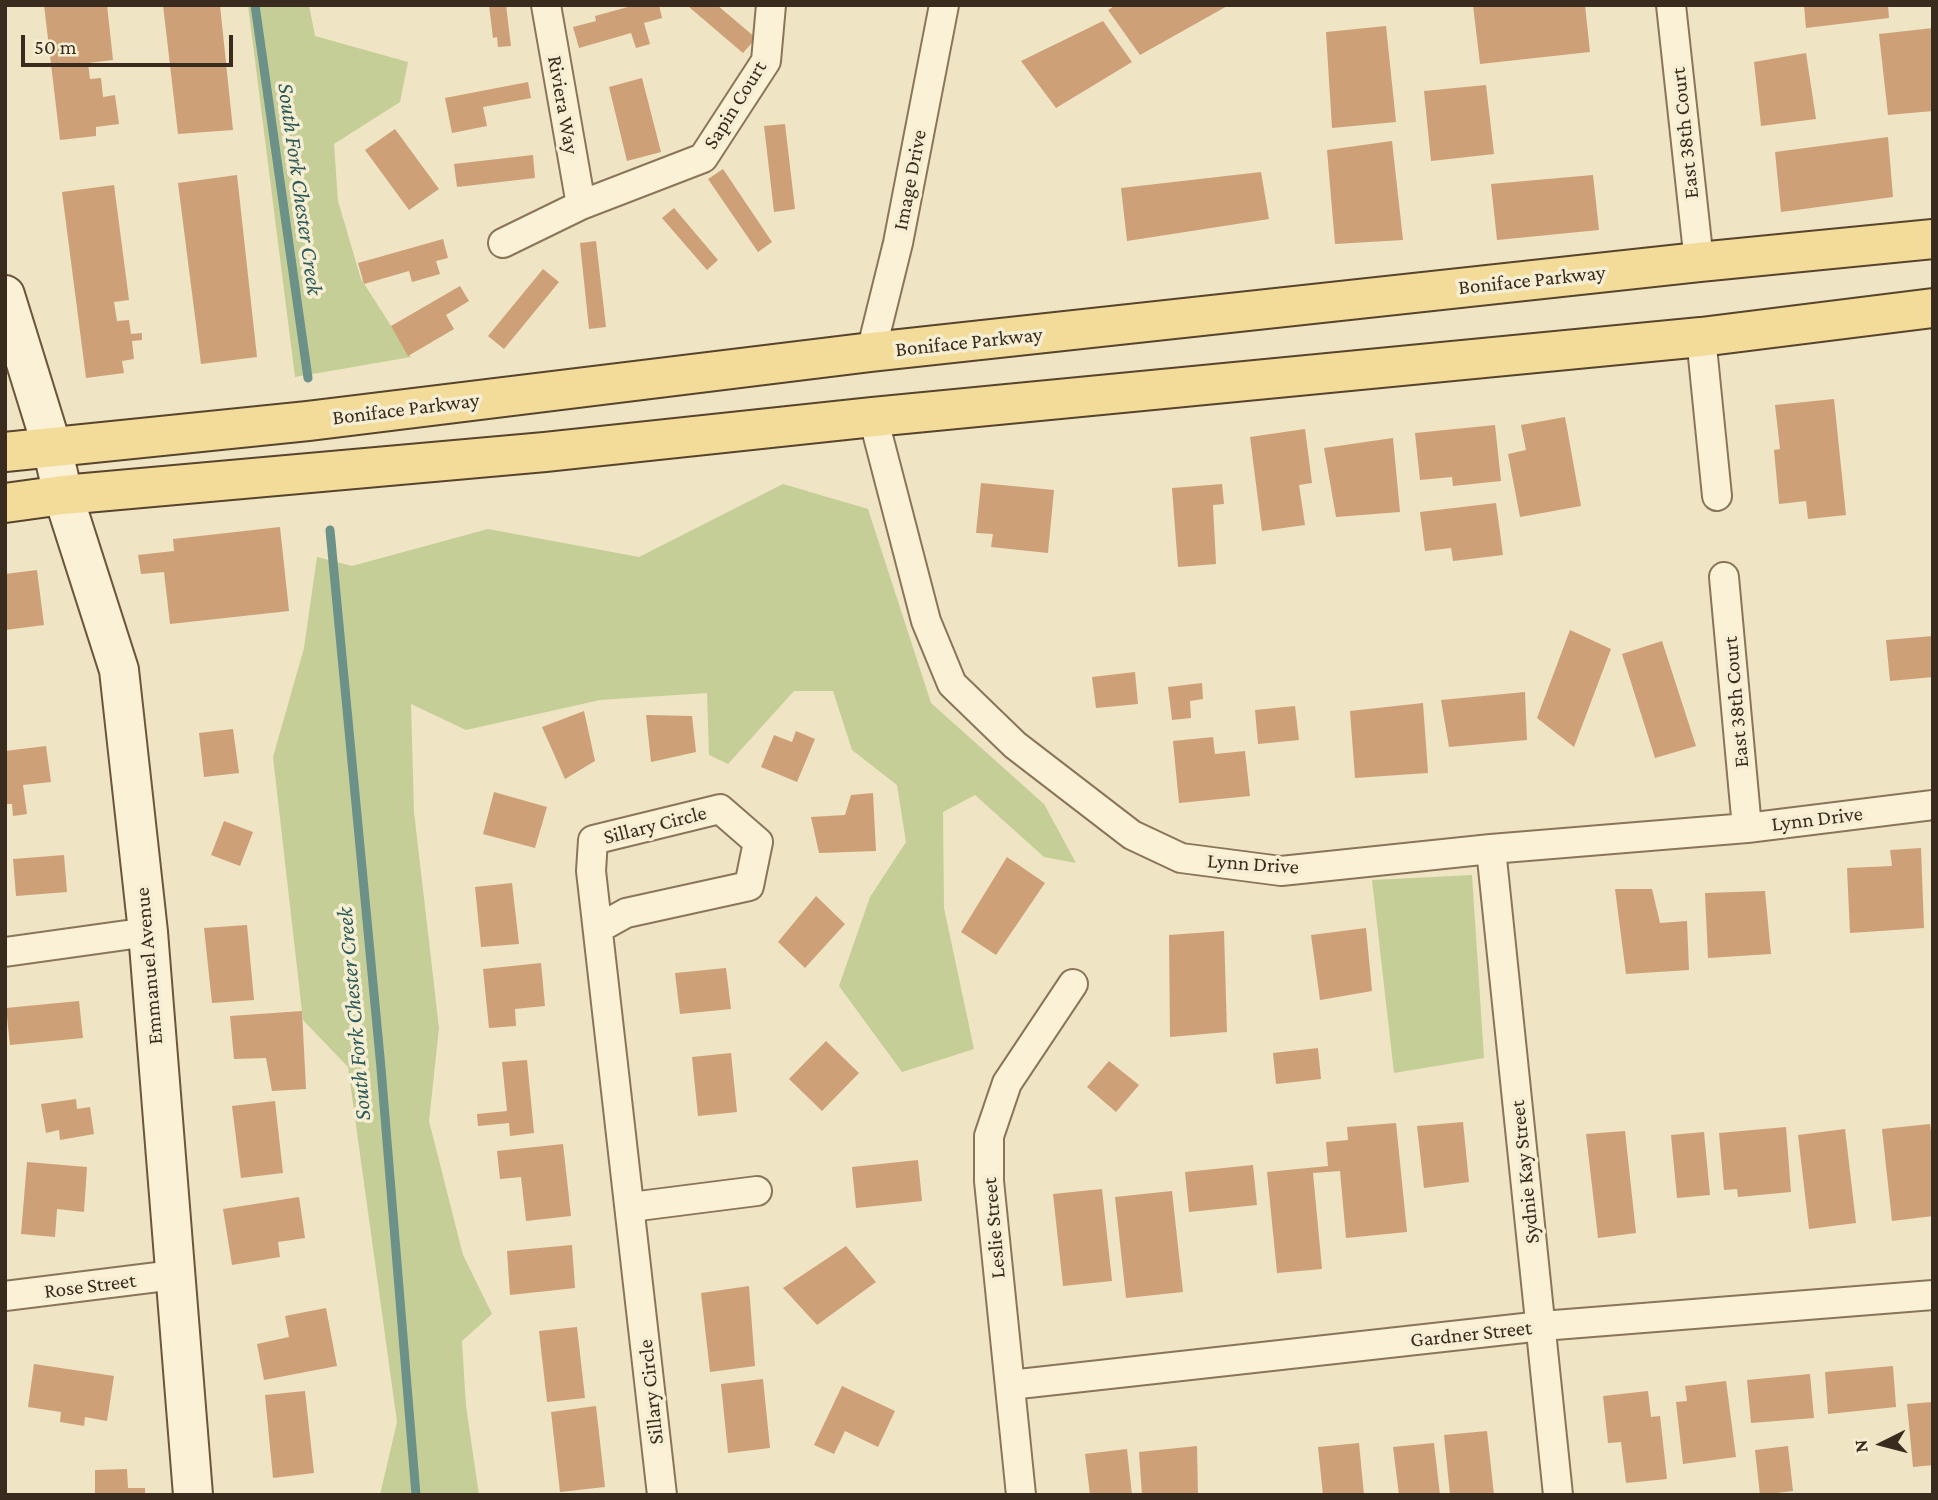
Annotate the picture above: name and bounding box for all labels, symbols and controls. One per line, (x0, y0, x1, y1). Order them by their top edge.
scale bar (24, 21, 236, 65)
text: 50 m (34, 35, 77, 59)
street label: Riviera Way (542, 54, 584, 156)
street label: Sapin Court (698, 56, 772, 154)
street label: East 38th Court (1666, 66, 1704, 200)
water label: South Fork Chester Creek (271, 81, 329, 297)
street label: Image Drive (888, 128, 932, 232)
street label: Boniface Parkway (1457, 260, 1607, 300)
street label: Boniface Parkway (894, 322, 1044, 362)
street label: Boniface Parkway (331, 387, 481, 431)
street label: East 38th Court (1718, 635, 1754, 769)
street label: Sillary Circle (601, 800, 709, 850)
street label: Lynn Drive (1770, 801, 1864, 837)
street label: Lynn Drive (1206, 848, 1300, 880)
street label: Emmanuel Avenue (130, 886, 168, 1046)
water label: South Fork Chester Creek (331, 906, 377, 1122)
street label: Sydnie Kay Street (1505, 1099, 1545, 1245)
street label: Leslie Street (977, 1176, 1011, 1280)
street label: Rose Street (43, 1268, 137, 1304)
street label: Gardner Street (1409, 1315, 1533, 1353)
street label: Sillary Circle (633, 1338, 669, 1446)
north arrow (1847, 1409, 1917, 1479)
text: N (1849, 1439, 1872, 1454)

